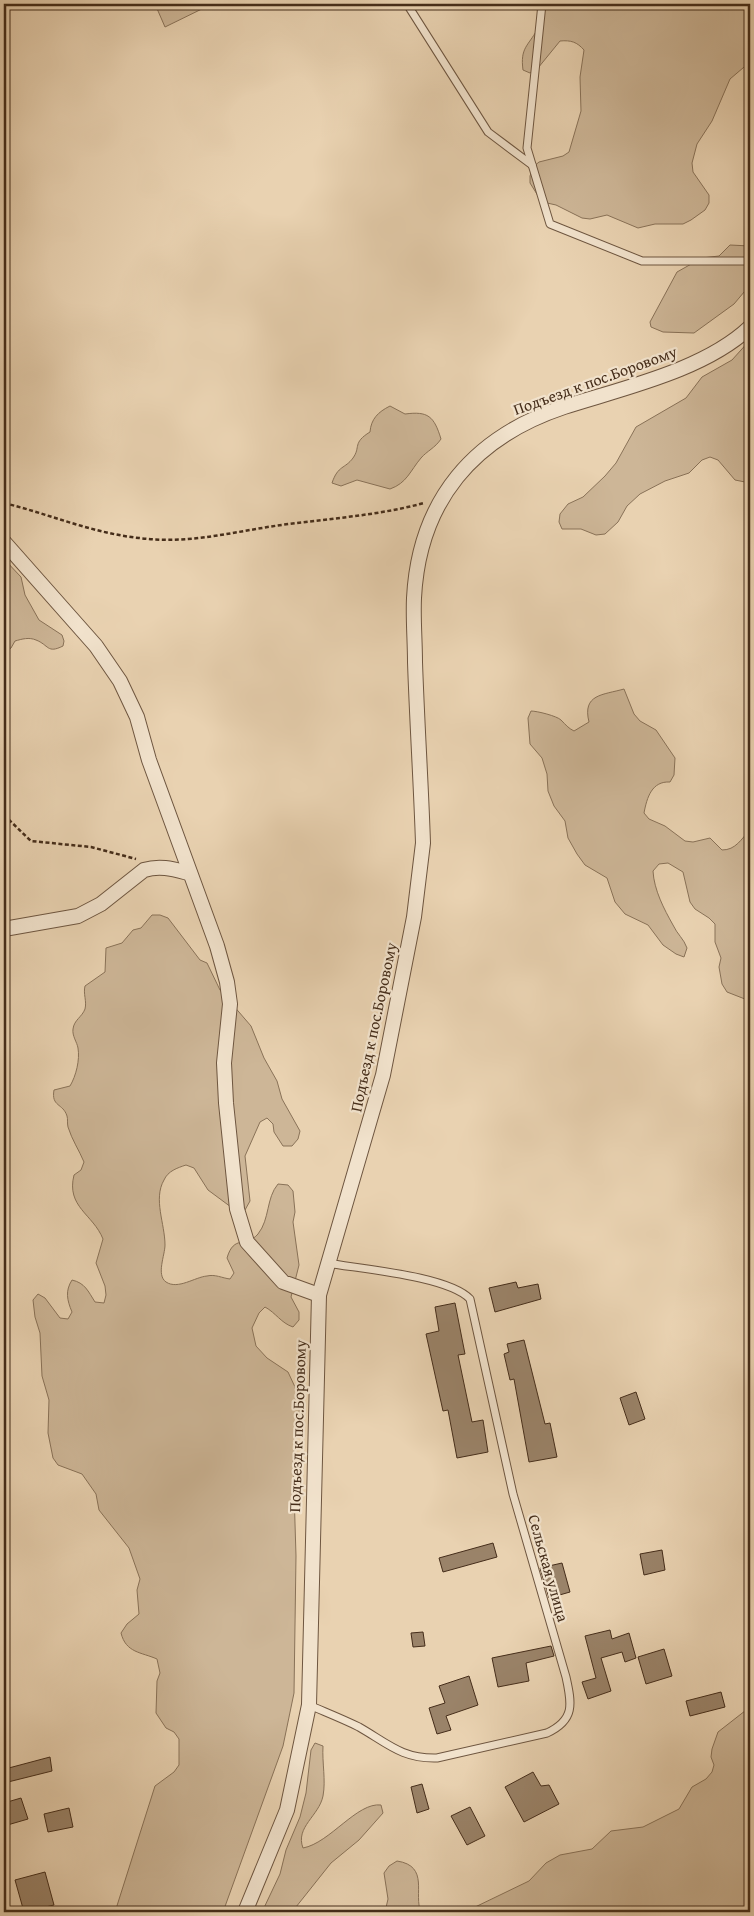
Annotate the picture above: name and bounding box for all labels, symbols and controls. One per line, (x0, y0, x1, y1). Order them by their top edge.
street label: Подъезд к пос.Боровому (510, 339, 680, 421)
street label: Подъезд к пос.Боровому (343, 940, 403, 1114)
street label: Подъезд к пос.Боровому (282, 1339, 312, 1513)
street label: Сельская улица (522, 1512, 576, 1625)

